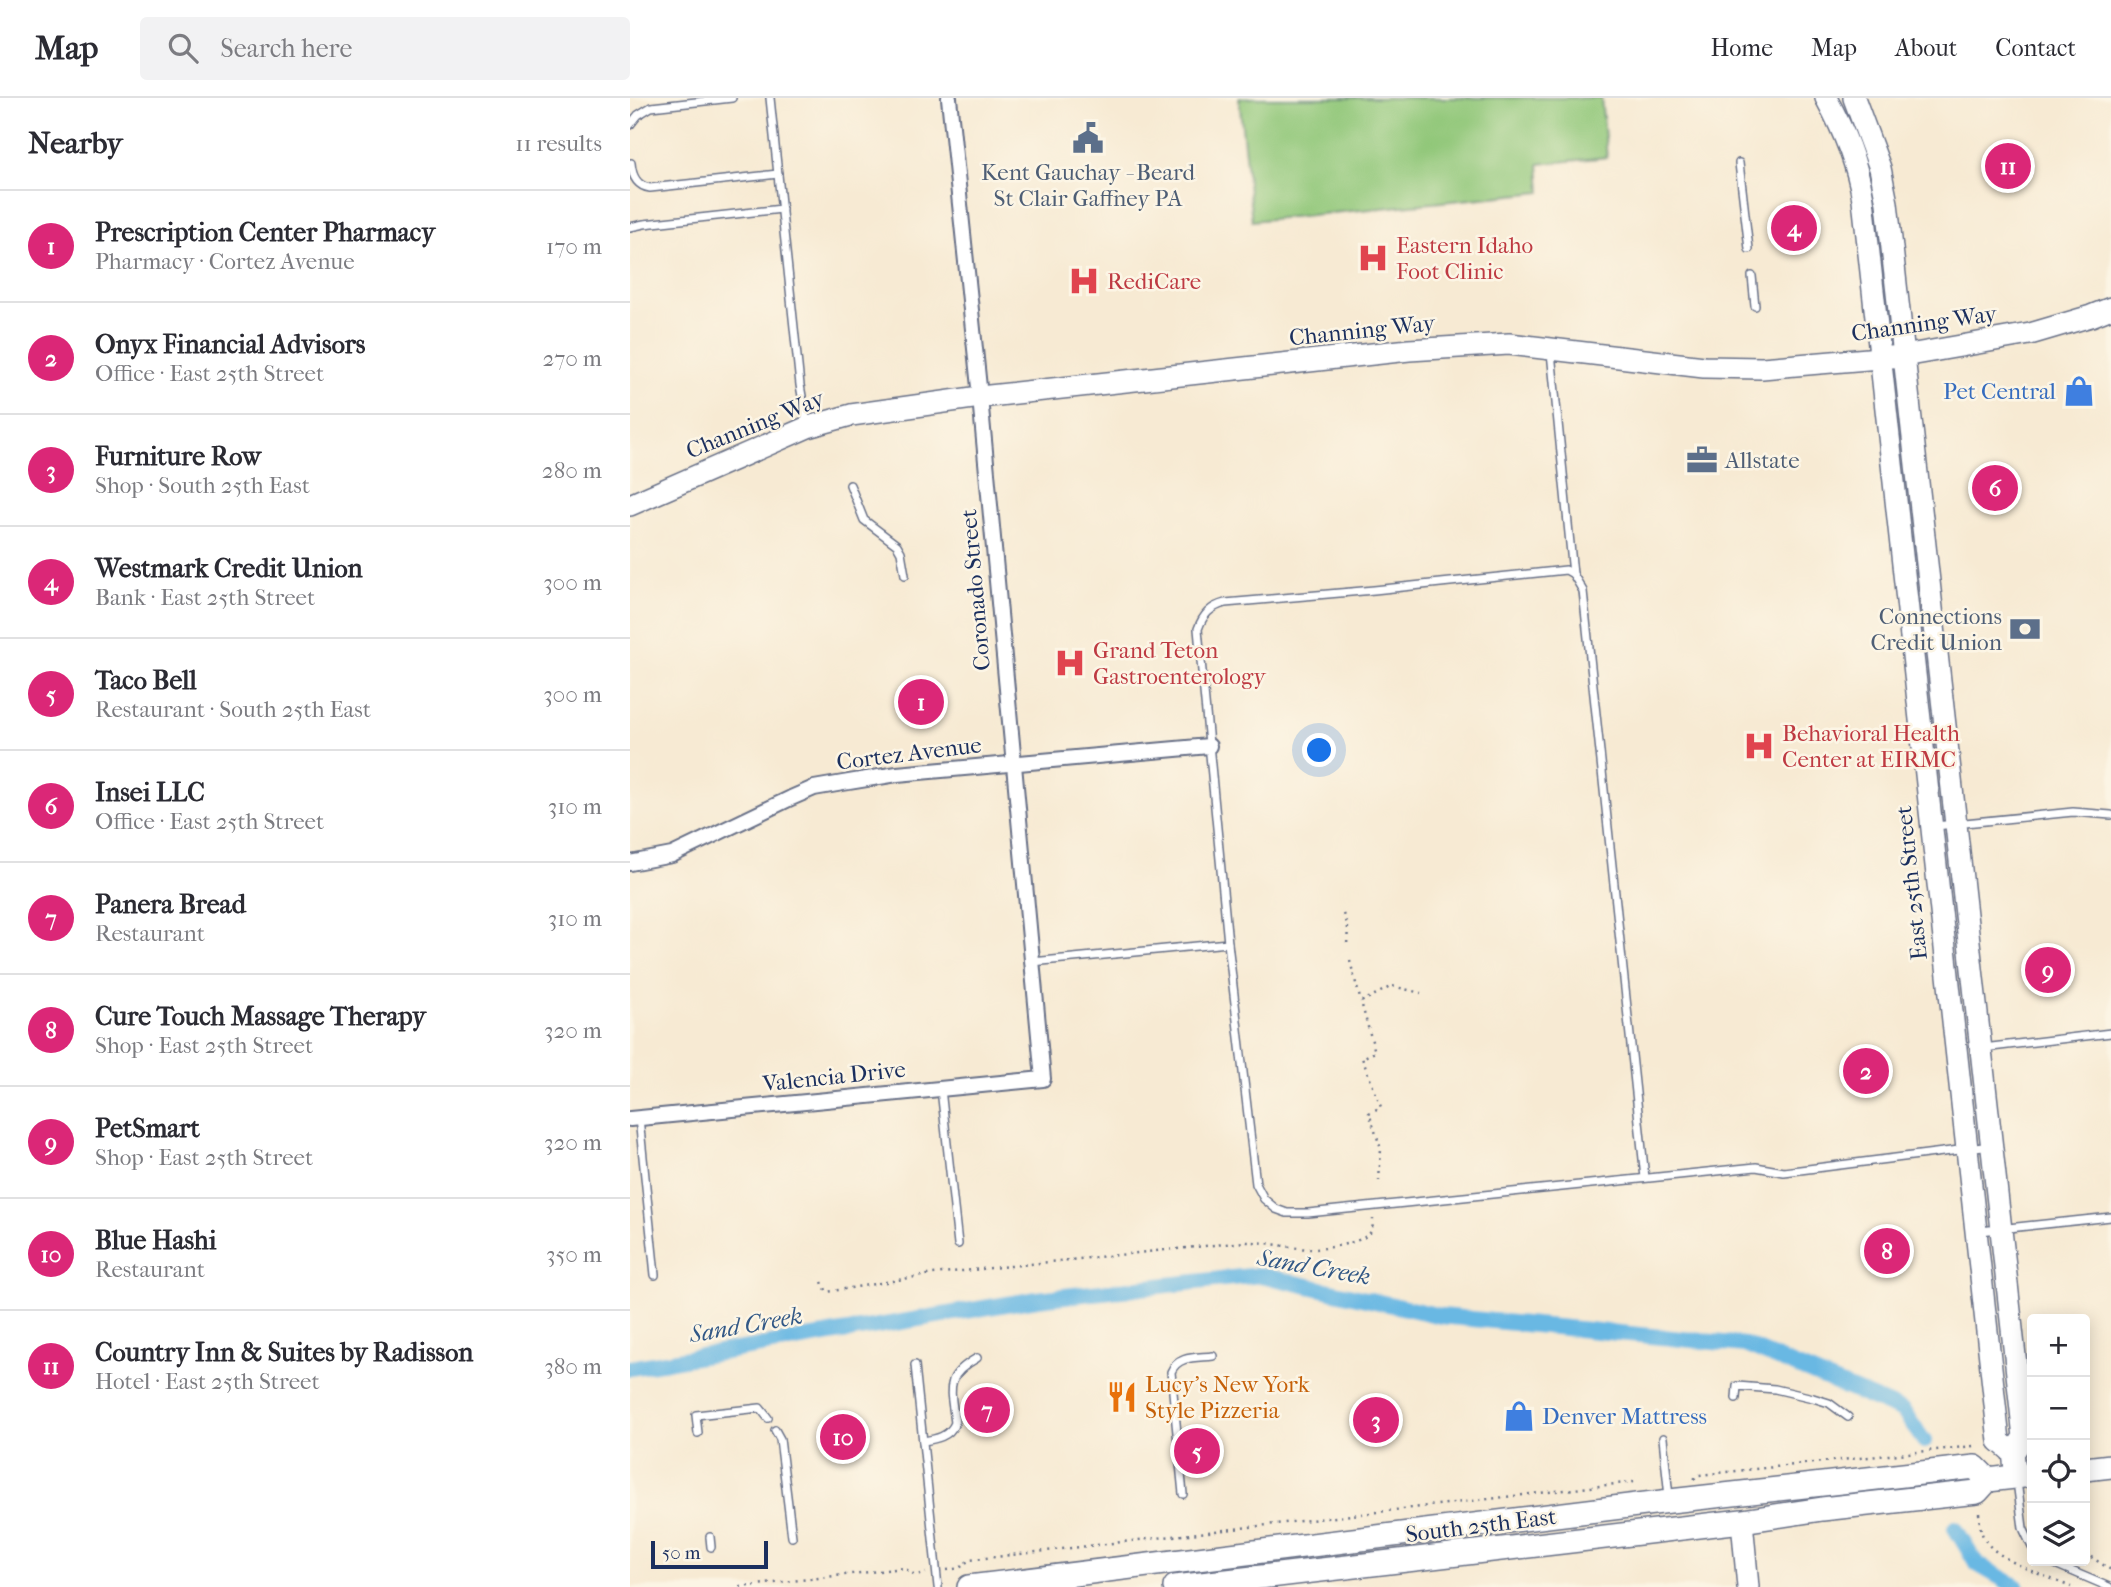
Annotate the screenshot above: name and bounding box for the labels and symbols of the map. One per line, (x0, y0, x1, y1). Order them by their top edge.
public building icon: Kent Gauchay - Beard St Clair Gaffney PA (1071, 121, 1105, 155)
pin: 11 (1985, 140, 2031, 192)
place label: Kent Gauchay - Beard St Clair Gaffney PA (981, 159, 1196, 212)
pin: 4 (1771, 202, 1817, 254)
place label: Eastern Idaho Foot Clinic (1396, 232, 1533, 285)
hospital icon: Eastern Idaho Foot Clinic (1356, 241, 1390, 275)
hospital icon: RediCare (1067, 264, 1101, 298)
place label: RediCare (1107, 268, 1201, 295)
street label: Channing Way (1850, 300, 1999, 347)
street label: Channing Way (1288, 309, 1437, 352)
shop icon: Pet Central (2062, 374, 2096, 408)
place label: Pet Central (1943, 378, 2057, 405)
street label: Channing Way (682, 384, 829, 464)
office icon: Allstate (1685, 443, 1719, 477)
place label: Allstate (1724, 447, 1800, 474)
pin: 6 (1972, 462, 2018, 514)
street label: Coronado Street (955, 508, 996, 672)
place label: Connections Credit Union (1871, 603, 2003, 656)
bank icon: Connections Credit Union (2008, 612, 2042, 646)
place label: Grand Teton Gastroenterology (1093, 637, 1266, 690)
hospital icon: Grand Teton Gastroenterology (1053, 646, 1087, 680)
pin: 1 (898, 676, 944, 728)
place label: Behavioral Health Center at EIRMC (1782, 720, 1960, 773)
hospital icon: Behavioral Health Center at EIRMC (1742, 729, 1776, 763)
street label: Cortez Avenue (835, 731, 983, 776)
your location (1302, 733, 1336, 767)
street label: East 25th Street (1890, 805, 1933, 961)
pin: 9 (2025, 944, 2071, 996)
pin: 2 (1843, 1045, 1889, 1097)
street label: Valencia Drive (760, 1056, 907, 1098)
pin: 8 (1864, 1225, 1910, 1277)
water label: Sand Creek (1254, 1243, 1373, 1291)
water label: Sand Creek (686, 1301, 805, 1349)
place label: Lucy's New York Style Pizzeria (1145, 1371, 1311, 1424)
restaurant icon: Lucy's New York Style Pizzeria (1105, 1380, 1139, 1414)
pin: 7 (964, 1384, 1010, 1436)
pin: 3 (1353, 1394, 1399, 1446)
shop icon: Denver Mattress (1502, 1399, 1536, 1433)
place label: Denver Mattress (1542, 1403, 1707, 1430)
pin: 10 (820, 1411, 866, 1463)
pin: 5 (1174, 1425, 1220, 1477)
street label: South 25th East (1404, 1503, 1558, 1548)
scale bar (651, 1538, 768, 1570)

